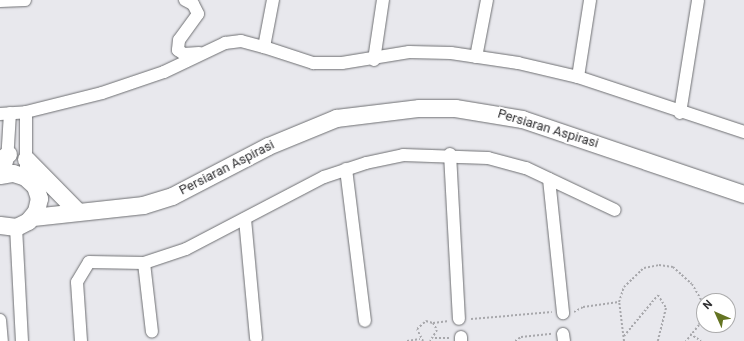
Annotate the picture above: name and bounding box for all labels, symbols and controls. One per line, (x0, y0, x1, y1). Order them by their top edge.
street label: Persiaran Aspirasi (496, 106, 600, 152)
street label: Persiaran Aspirasi (177, 137, 277, 199)
north arrow (696, 293, 736, 333)
text: N (701, 298, 715, 312)

